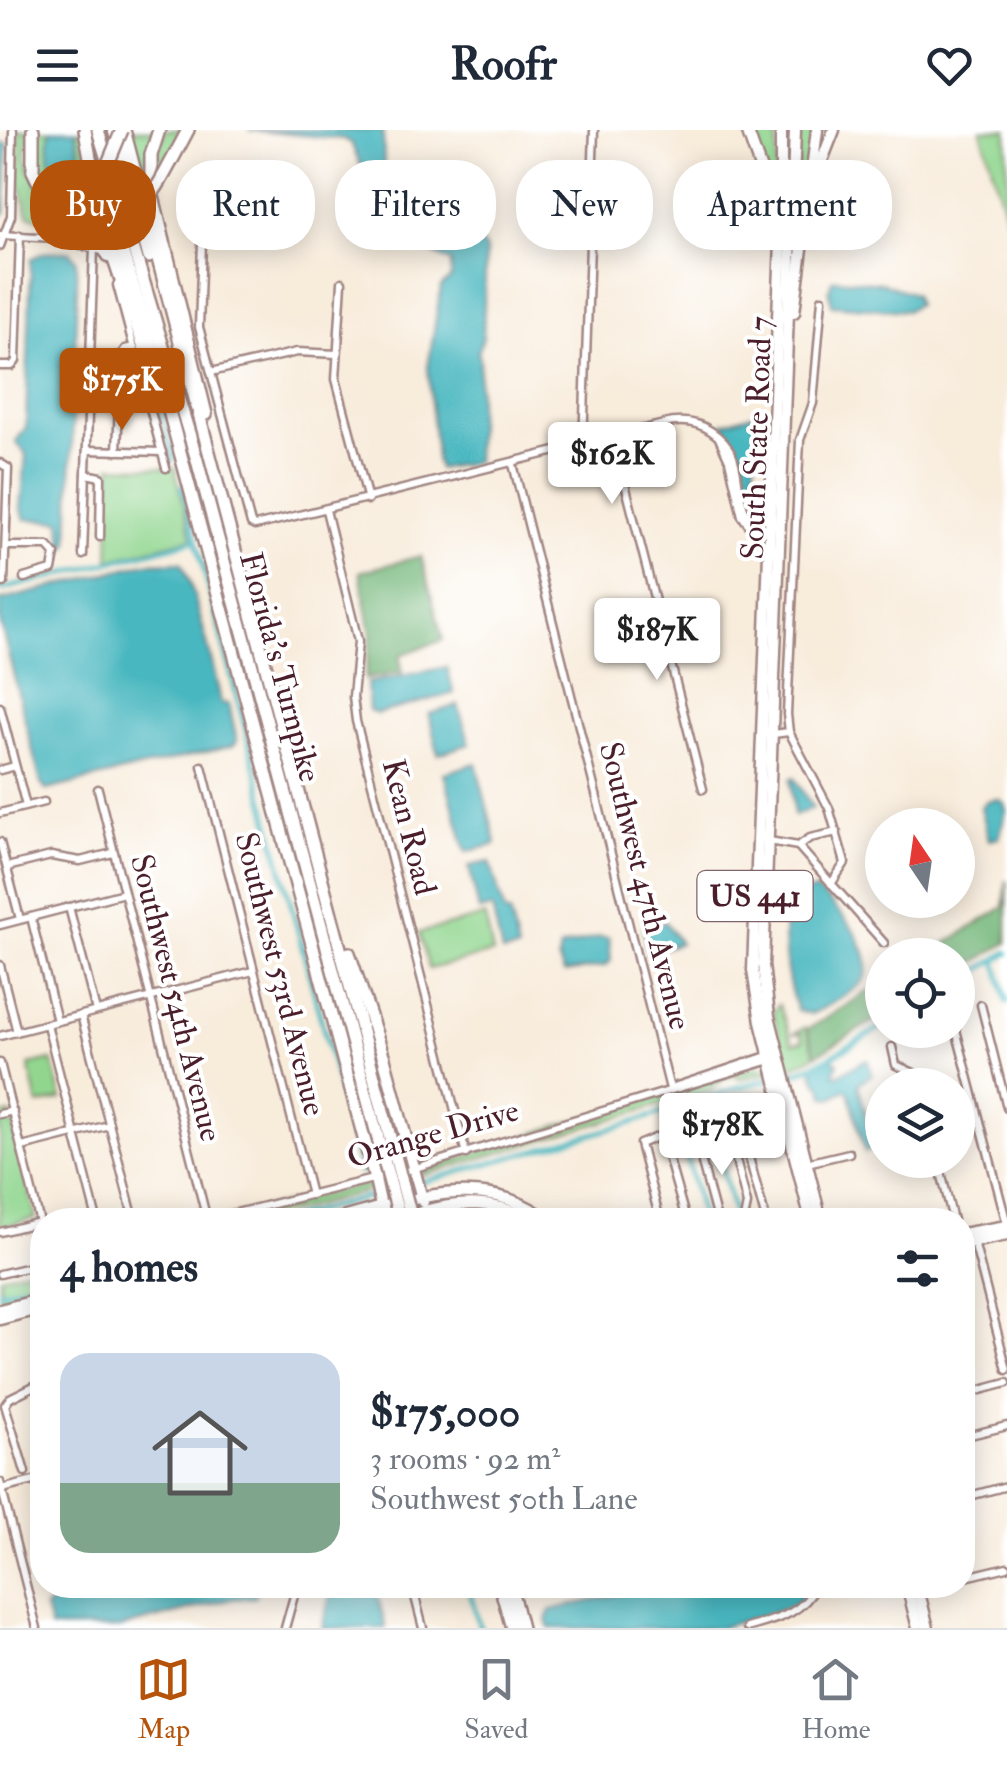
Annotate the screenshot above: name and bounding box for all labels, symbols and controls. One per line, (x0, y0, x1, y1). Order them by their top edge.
text: Roofr (450, 37, 557, 93)
icon: menu (30, 38, 85, 93)
icon: heart (922, 38, 977, 93)
chip: Buy (30, 160, 156, 250)
chip: Rent (176, 160, 315, 250)
chip: Filters (335, 160, 496, 250)
chip: New (516, 160, 653, 250)
chip: Apartment (673, 160, 892, 250)
street label: South State Road 7 (733, 315, 781, 560)
pin: $175K (52, 348, 192, 433)
text: $175K (82, 360, 162, 400)
pin: $162K (542, 422, 682, 507)
text: $162K (570, 434, 654, 474)
street label: Florida's Turnpike (230, 548, 330, 786)
pin: $187K (587, 598, 727, 683)
text: $187K (616, 610, 698, 650)
street label: Southwest 47th Avenue (590, 738, 700, 1034)
street label: Kean Road (373, 755, 445, 899)
north arrow (865, 808, 975, 918)
map controls (865, 808, 975, 1178)
street label: Southwest 53rd Avenue (225, 828, 335, 1120)
street label: Southwest 54th Avenue (121, 850, 231, 1146)
road number: US 441 (698, 871, 812, 921)
button: locate (865, 938, 975, 1048)
button: layers (865, 1068, 975, 1178)
street label: Orange Drive (343, 1090, 523, 1178)
pin: $178K (652, 1093, 792, 1178)
text: $178K (681, 1105, 763, 1145)
icon: filters (890, 1241, 945, 1296)
text: 4 homes (60, 1242, 198, 1294)
text: $175,000 (370, 1387, 520, 1439)
icon: home (140, 1393, 260, 1513)
text: 3 rooms · 92 m² (370, 1439, 560, 1479)
text: Southwest 50th Lane (370, 1479, 638, 1519)
tab: Map (136, 1652, 191, 1747)
tab: Saved (464, 1652, 528, 1747)
tab: Home (801, 1652, 871, 1747)

